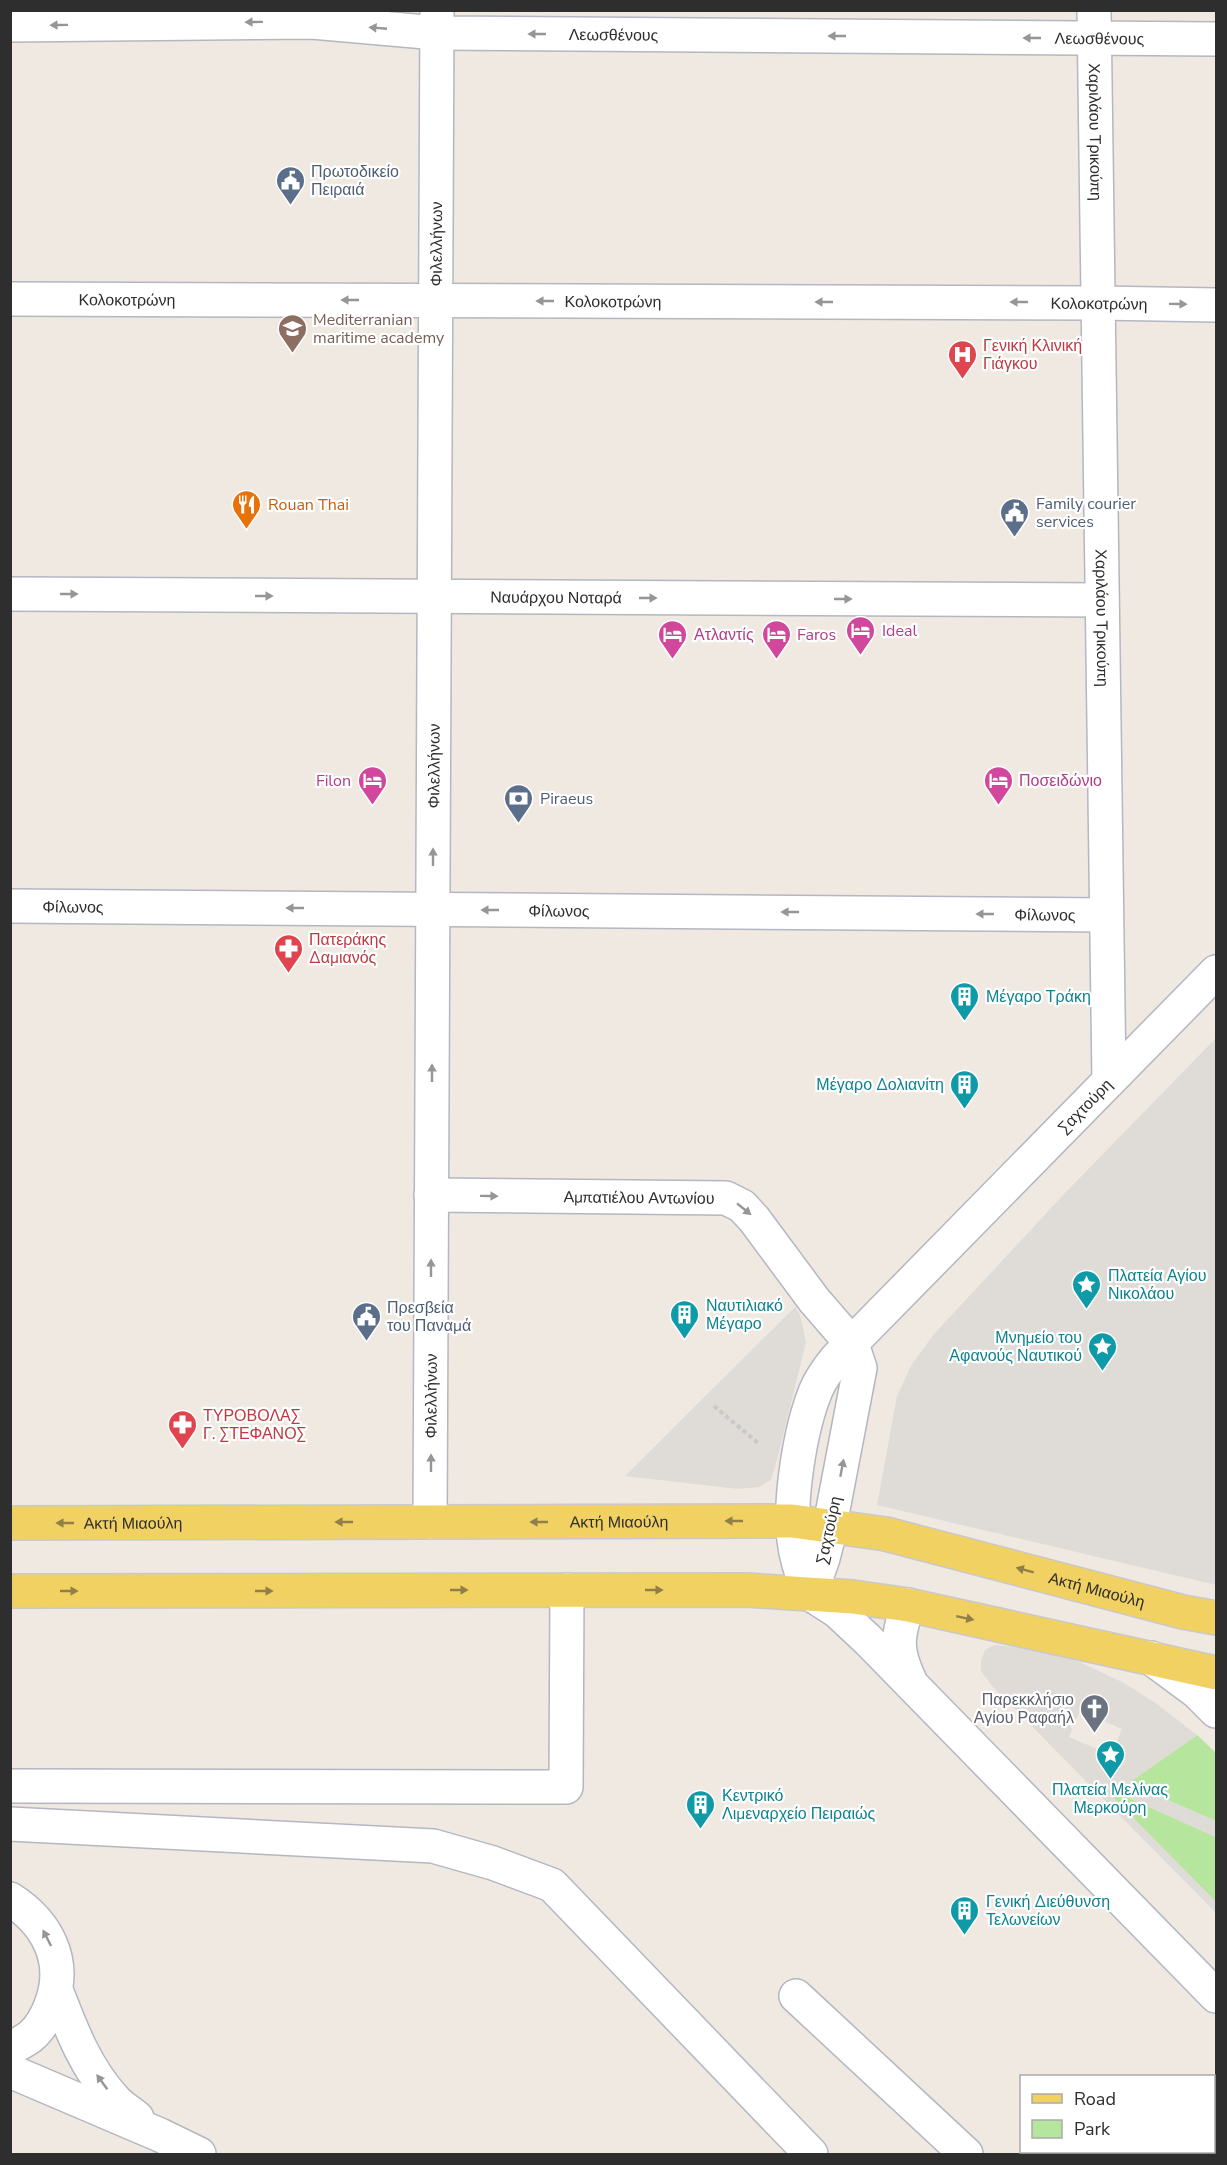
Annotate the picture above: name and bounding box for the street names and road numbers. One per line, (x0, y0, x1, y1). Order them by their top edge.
street label: Λεωσθένους (569, 24, 659, 47)
street label: Λεωσθένους (1055, 28, 1145, 50)
street label: Χαριλάου Τρικούπη (1083, 63, 1107, 201)
street label: Φιλελλήνων (426, 202, 448, 287)
street label: Κολοκοτρώνη (78, 289, 176, 312)
street label: Κολοκοτρώνη (564, 291, 662, 313)
street label: Κολοκοτρώνη (1050, 293, 1148, 316)
street label: Χαριλάου Τρικούπη (1090, 549, 1113, 687)
street label: Ναυάρχου Νοταρά (490, 587, 622, 609)
street label: Φιλελλήνων (423, 724, 446, 809)
street label: Φίλωνος (42, 896, 104, 919)
street label: Φίλωνος (528, 900, 590, 923)
street label: Φίλωνος (1014, 904, 1076, 927)
street label: Σαχτούρη (1053, 1074, 1117, 1139)
street label: Αμπατιέλου Αντωνίου (563, 1186, 715, 1210)
street label: Φιλελλήνων (420, 1354, 443, 1438)
street label: Σαχτούρη (811, 1494, 847, 1566)
street label: Ακτή Μιαούλη (570, 1511, 668, 1534)
street label: Ακτή Μιαούλη (84, 1513, 182, 1535)
street label: Ακτή Μιαούλη (1046, 1567, 1147, 1614)

